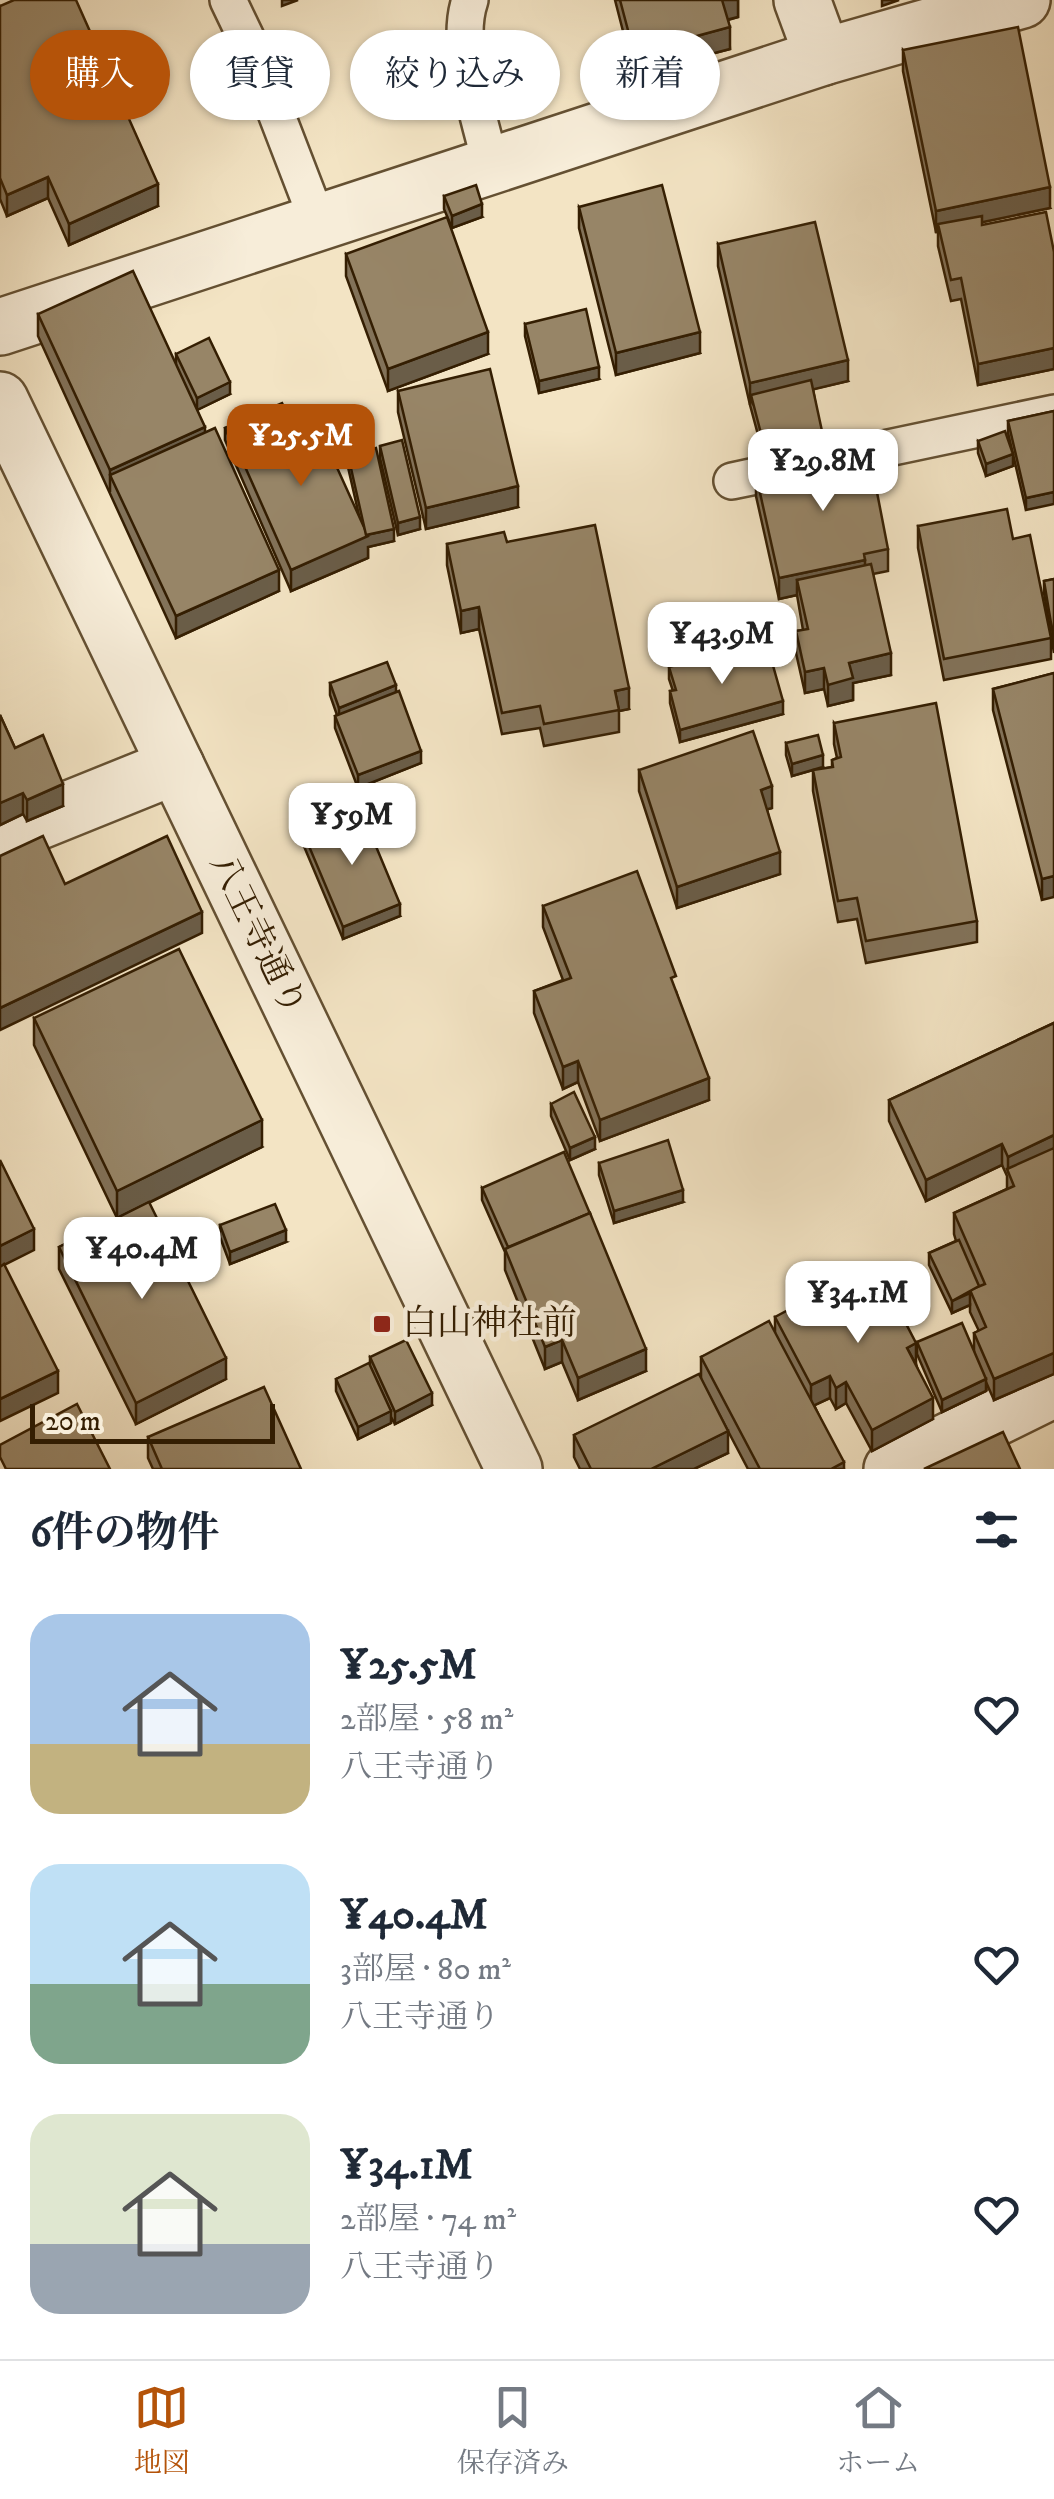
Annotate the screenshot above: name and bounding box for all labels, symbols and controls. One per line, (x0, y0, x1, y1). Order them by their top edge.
chip: 購入 (30, 30, 170, 120)
chip: 賃貸 (190, 30, 330, 120)
chip: 絞り込み (350, 30, 560, 120)
chip: 新着 (580, 30, 720, 120)
pin: ¥25.5M (220, 404, 382, 489)
text: ¥25.5M (249, 416, 353, 456)
pin: ¥29.8M (742, 429, 904, 514)
text: ¥29.8M (770, 441, 876, 481)
pin: ¥43.9M (641, 602, 803, 687)
text: ¥43.9M (670, 614, 774, 654)
pin: ¥59M (293, 783, 411, 868)
text: ¥59M (311, 795, 393, 835)
street label: 八王寺通り (199, 847, 315, 1023)
pin: ¥40.4M (61, 1217, 223, 1302)
text: ¥40.4M (86, 1229, 198, 1269)
pin: ¥34.1M (777, 1261, 939, 1346)
text: ¥34.1M (807, 1273, 909, 1313)
place label: 白山神社前 (402, 1302, 577, 1346)
marker: 白山神社前 (371, 1313, 393, 1335)
scale bar (30, 1399, 275, 1444)
text: 20 m (45, 1404, 101, 1439)
icon: filters (969, 1502, 1024, 1557)
text: 6件の物件 (30, 1508, 220, 1560)
text: ¥25.5M (340, 1640, 477, 1692)
icon: home (110, 1654, 230, 1774)
icon: heart (969, 1687, 1024, 1742)
text: 2部屋 · 58 m² (340, 1700, 513, 1740)
text: 八王寺通り (340, 1748, 500, 1788)
text: ¥40.4M (340, 1890, 488, 1942)
icon: home (110, 1904, 230, 2024)
icon: heart (969, 1937, 1024, 1992)
text: 3部屋 · 80 m² (340, 1950, 511, 1990)
text: 八王寺通り (340, 1998, 500, 2038)
text: ¥34.1M (340, 2140, 473, 2192)
icon: home (110, 2154, 230, 2274)
icon: heart (969, 2187, 1024, 2242)
text: 2部屋 · 74 m² (340, 2200, 516, 2240)
text: 八王寺通り (340, 2248, 500, 2288)
tab: 地図 (134, 2380, 190, 2481)
tab: 保存済み (457, 2380, 569, 2481)
tab: ホーム (836, 2380, 920, 2481)

